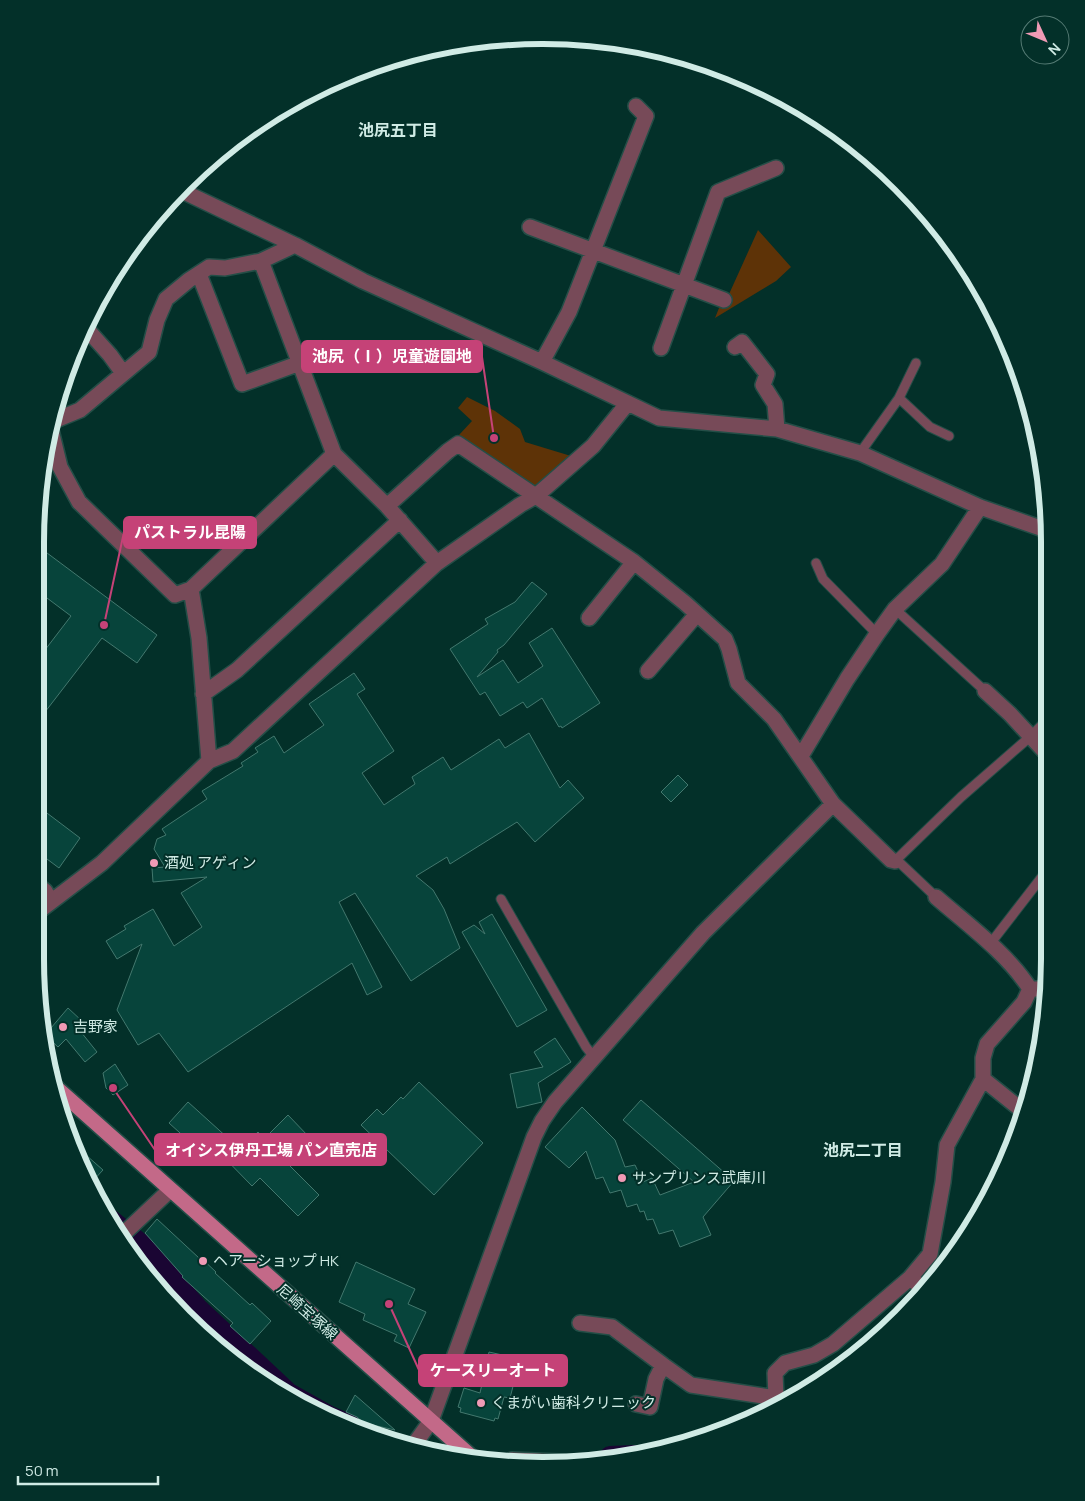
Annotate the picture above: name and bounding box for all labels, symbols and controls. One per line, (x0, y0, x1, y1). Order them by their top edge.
north arrow (1020, 15, 1070, 65)
text: N (1044, 39, 1065, 60)
district label: 池尻五丁目 (358, 119, 438, 141)
callout: 池尻（Ⅰ）児童遊園地 (302, 341, 482, 372)
text: 池尻（Ⅰ）児童遊園地 (312, 345, 472, 367)
callout: パストラル昆陽 (124, 517, 256, 548)
text: パストラル昆陽 (134, 521, 246, 543)
place label: 酒処 アゲィン (164, 852, 257, 873)
marker: 酒処 アゲィン (148, 857, 160, 869)
place label: 吉野家 (73, 1016, 118, 1037)
marker: 吉野家 (57, 1021, 69, 1033)
callout: オイシス伊丹工場 パン直売店 (155, 1134, 386, 1165)
text: オイシス伊丹工場 パン直売店 (165, 1139, 377, 1161)
district label: 池尻二丁目 (823, 1139, 903, 1161)
place label: サンプリンス武庫川 (632, 1167, 766, 1188)
marker: サンプリンス武庫川 (616, 1172, 628, 1184)
place label: ヘアーショップ HK (213, 1250, 339, 1271)
marker: ヘアーショップ HK (197, 1255, 209, 1267)
street label: 尼崎宝塚線 (272, 1279, 342, 1345)
callout: ケースリーオート (419, 1355, 567, 1386)
text: ケースリーオート (429, 1359, 557, 1381)
place label: くまがい歯科クリニック (491, 1392, 656, 1413)
marker: くまがい歯科クリニック (475, 1397, 487, 1409)
scale bar (18, 1454, 158, 1486)
text: 50 m (25, 1460, 59, 1481)

